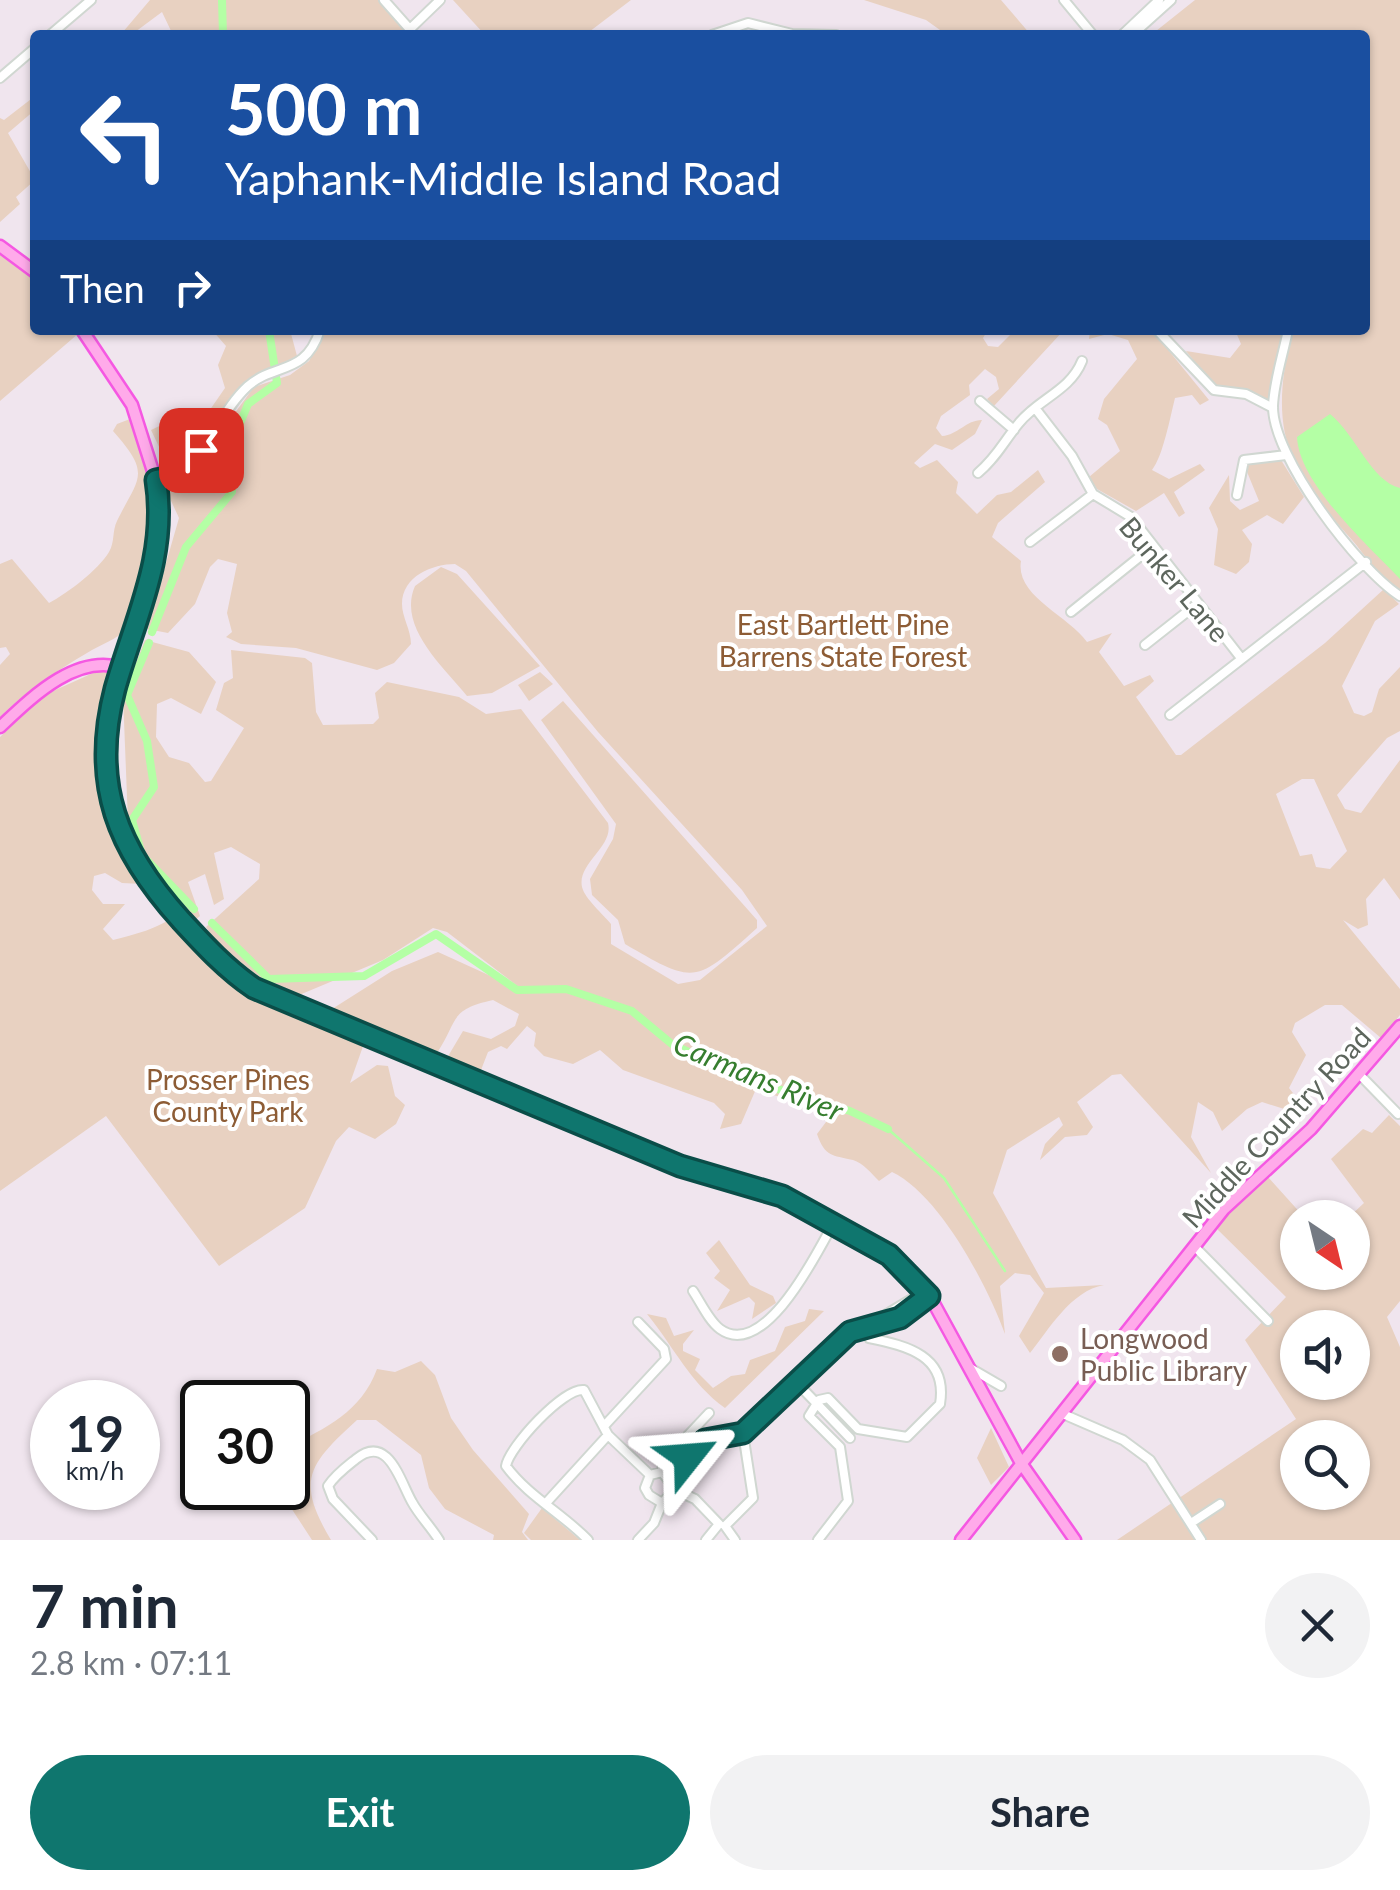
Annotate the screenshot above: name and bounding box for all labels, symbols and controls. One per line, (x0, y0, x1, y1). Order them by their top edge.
text: 500 m (225, 66, 422, 150)
icon: left (60, 70, 190, 200)
text: Yaphank-Middle Island Road (225, 151, 781, 205)
icon: right (165, 260, 220, 315)
text: Then (60, 265, 145, 311)
pin (159, 408, 244, 493)
icon: arrive (174, 423, 229, 478)
street label: Bunker Lane (1113, 510, 1237, 648)
park label: East Bartlett Pine Barrens State Forest (719, 607, 967, 673)
street label: Middle Country Road (1175, 1020, 1377, 1234)
water label: Carmans River (669, 1024, 850, 1128)
park label: Prosser Pines County Park (146, 1062, 310, 1128)
north arrow (1280, 1200, 1370, 1290)
map controls (1280, 1200, 1370, 1510)
button: sound (1280, 1310, 1370, 1400)
place label: Longwood Public Library (1080, 1321, 1248, 1387)
marker: Longwood Public Library (1049, 1343, 1071, 1365)
speed limit sign: 30 (180, 1380, 310, 1510)
text: 19 (66, 1403, 124, 1463)
position arrow (636, 1405, 740, 1509)
button: search (1280, 1420, 1370, 1510)
text: km/h (66, 1455, 124, 1485)
text: 7 min (30, 1569, 179, 1641)
button: close (1265, 1573, 1370, 1678)
text: 2.8 km · 07:11 (30, 1643, 232, 1682)
button: Exit (30, 1755, 690, 1870)
button: Share (710, 1755, 1370, 1870)

